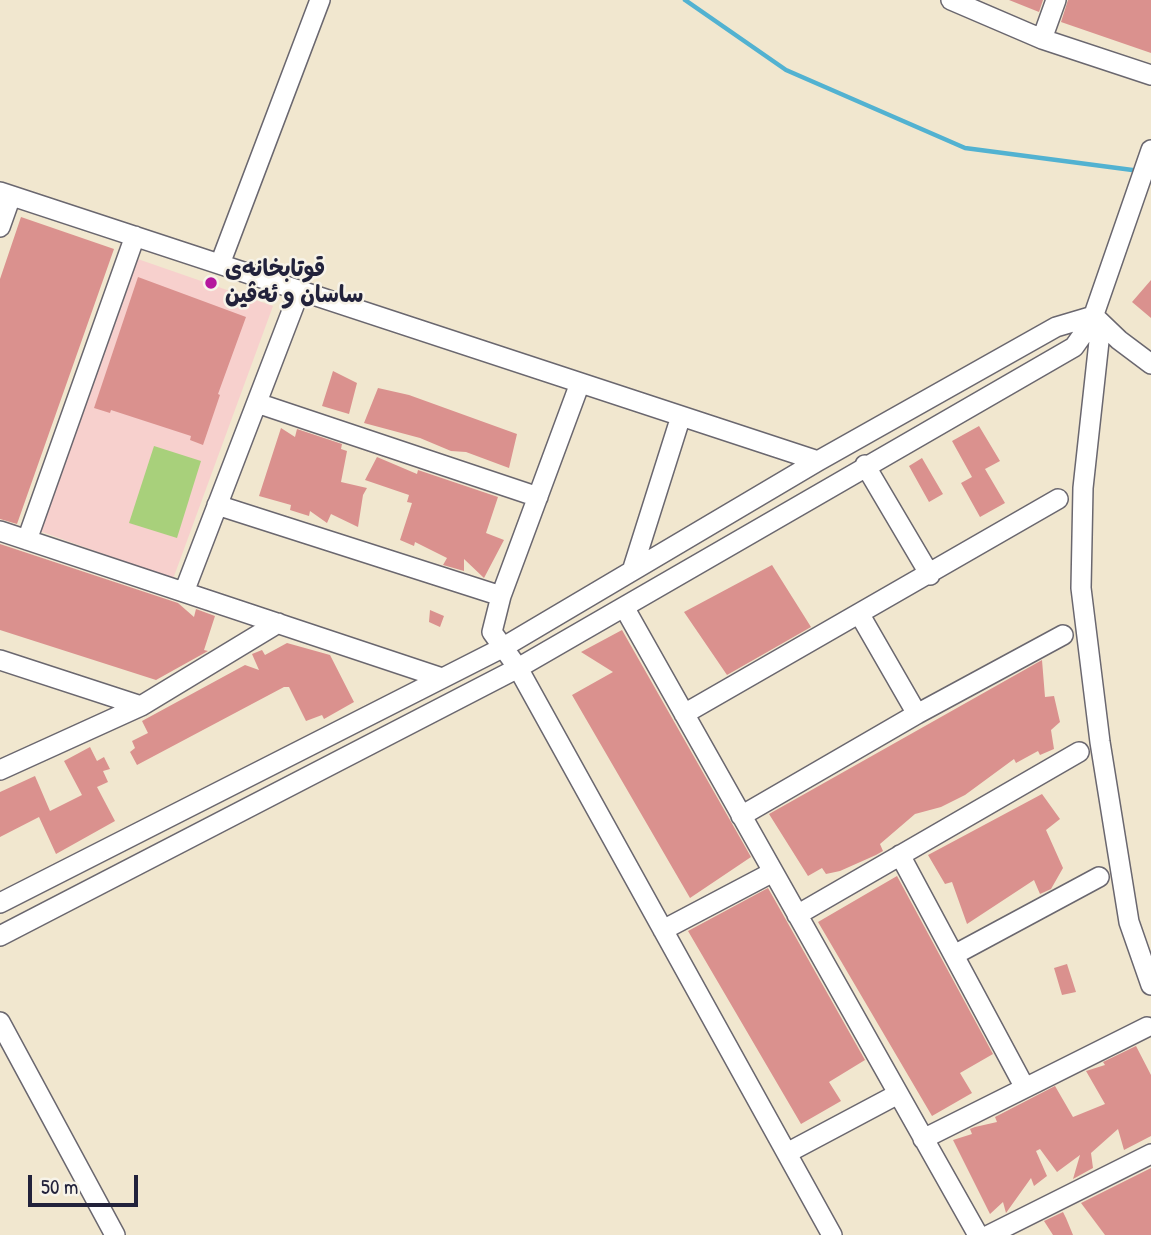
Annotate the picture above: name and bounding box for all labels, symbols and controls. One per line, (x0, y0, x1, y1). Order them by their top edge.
place label: قوتابخانەی ساسان و ئەڤین (225, 256, 363, 310)
marker: قوتابخانەی ساسان و ئەڤین (203, 275, 219, 291)
scale bar (32, 1162, 142, 1206)
text: 50 m (41, 1172, 78, 1201)

